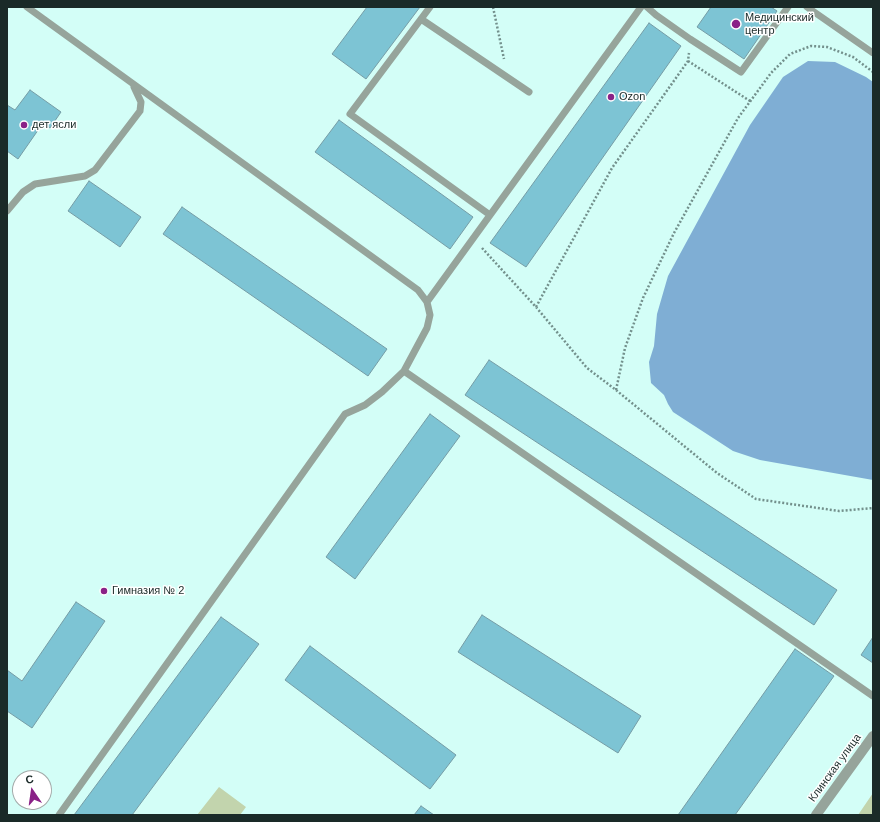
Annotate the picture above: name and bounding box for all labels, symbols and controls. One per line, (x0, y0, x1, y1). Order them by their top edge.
place label: Медицинский центр (745, 11, 814, 37)
marker: Медицинский центр (730, 18, 742, 30)
place label: Ozon (619, 90, 645, 104)
marker: Ozon (606, 92, 616, 102)
place label: дет ясли (32, 118, 76, 132)
marker: дет ясли (19, 120, 29, 130)
place label: Гимназия № 2 (112, 584, 184, 598)
marker: Гимназия № 2 (99, 586, 109, 596)
street label: Клинская улица (806, 731, 864, 805)
north arrow (12, 770, 52, 810)
text: С (24, 773, 35, 786)

